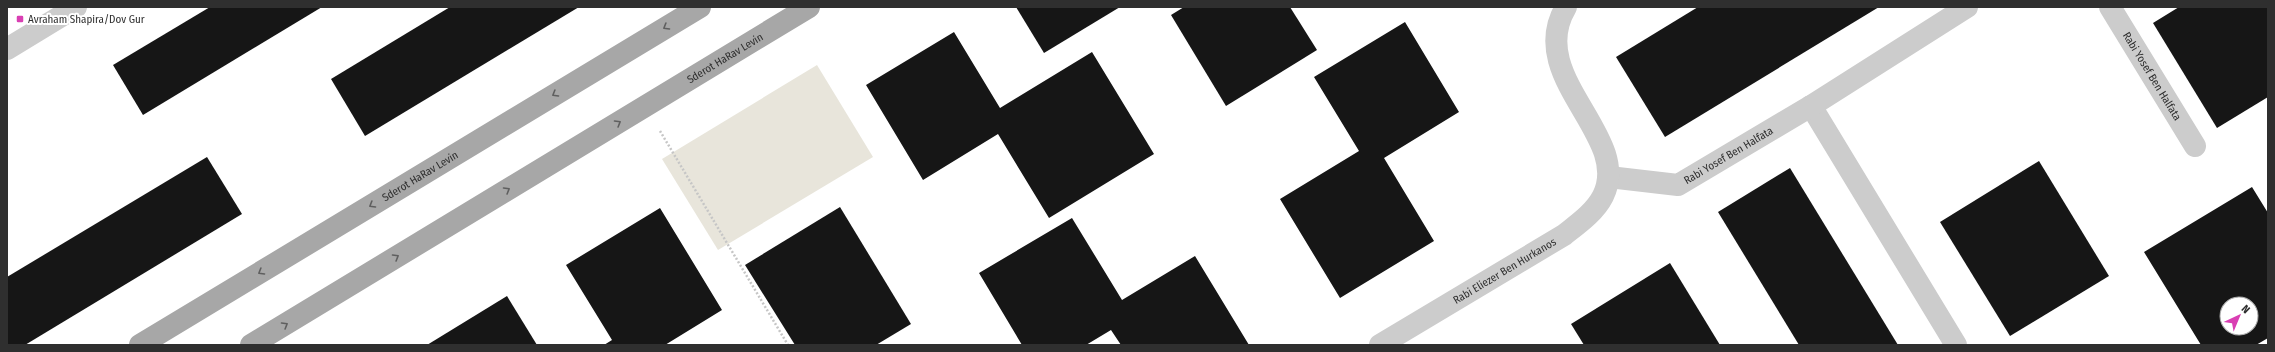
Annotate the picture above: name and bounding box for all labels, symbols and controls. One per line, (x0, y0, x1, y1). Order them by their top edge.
place label: Avraham Shapira/Dov Gur (28, 13, 145, 26)
marker: Avraham Shapira/Dov Gur (15, 14, 25, 24)
one-way arrow (663, 22, 670, 30)
street label: Rabi Yosef Ben Halfata (2120, 29, 2184, 123)
street label: Sderot HaRav Levin (684, 30, 765, 86)
one-way arrow (552, 90, 559, 97)
one-way arrow (614, 120, 621, 127)
street label: Rabi Yosef Ben Halfata (1681, 124, 1775, 187)
street label: Sderot HaRav Levin (380, 148, 460, 204)
one-way arrow (503, 187, 510, 195)
one-way arrow (369, 200, 376, 207)
street label: Rabi Eliezer Ben Hurkanos (1451, 235, 1559, 306)
one-way arrow (392, 255, 399, 262)
one-way arrow (258, 267, 265, 275)
north arrow (2219, 296, 2259, 336)
text: N (2239, 302, 2252, 316)
one-way arrow (281, 322, 288, 329)

